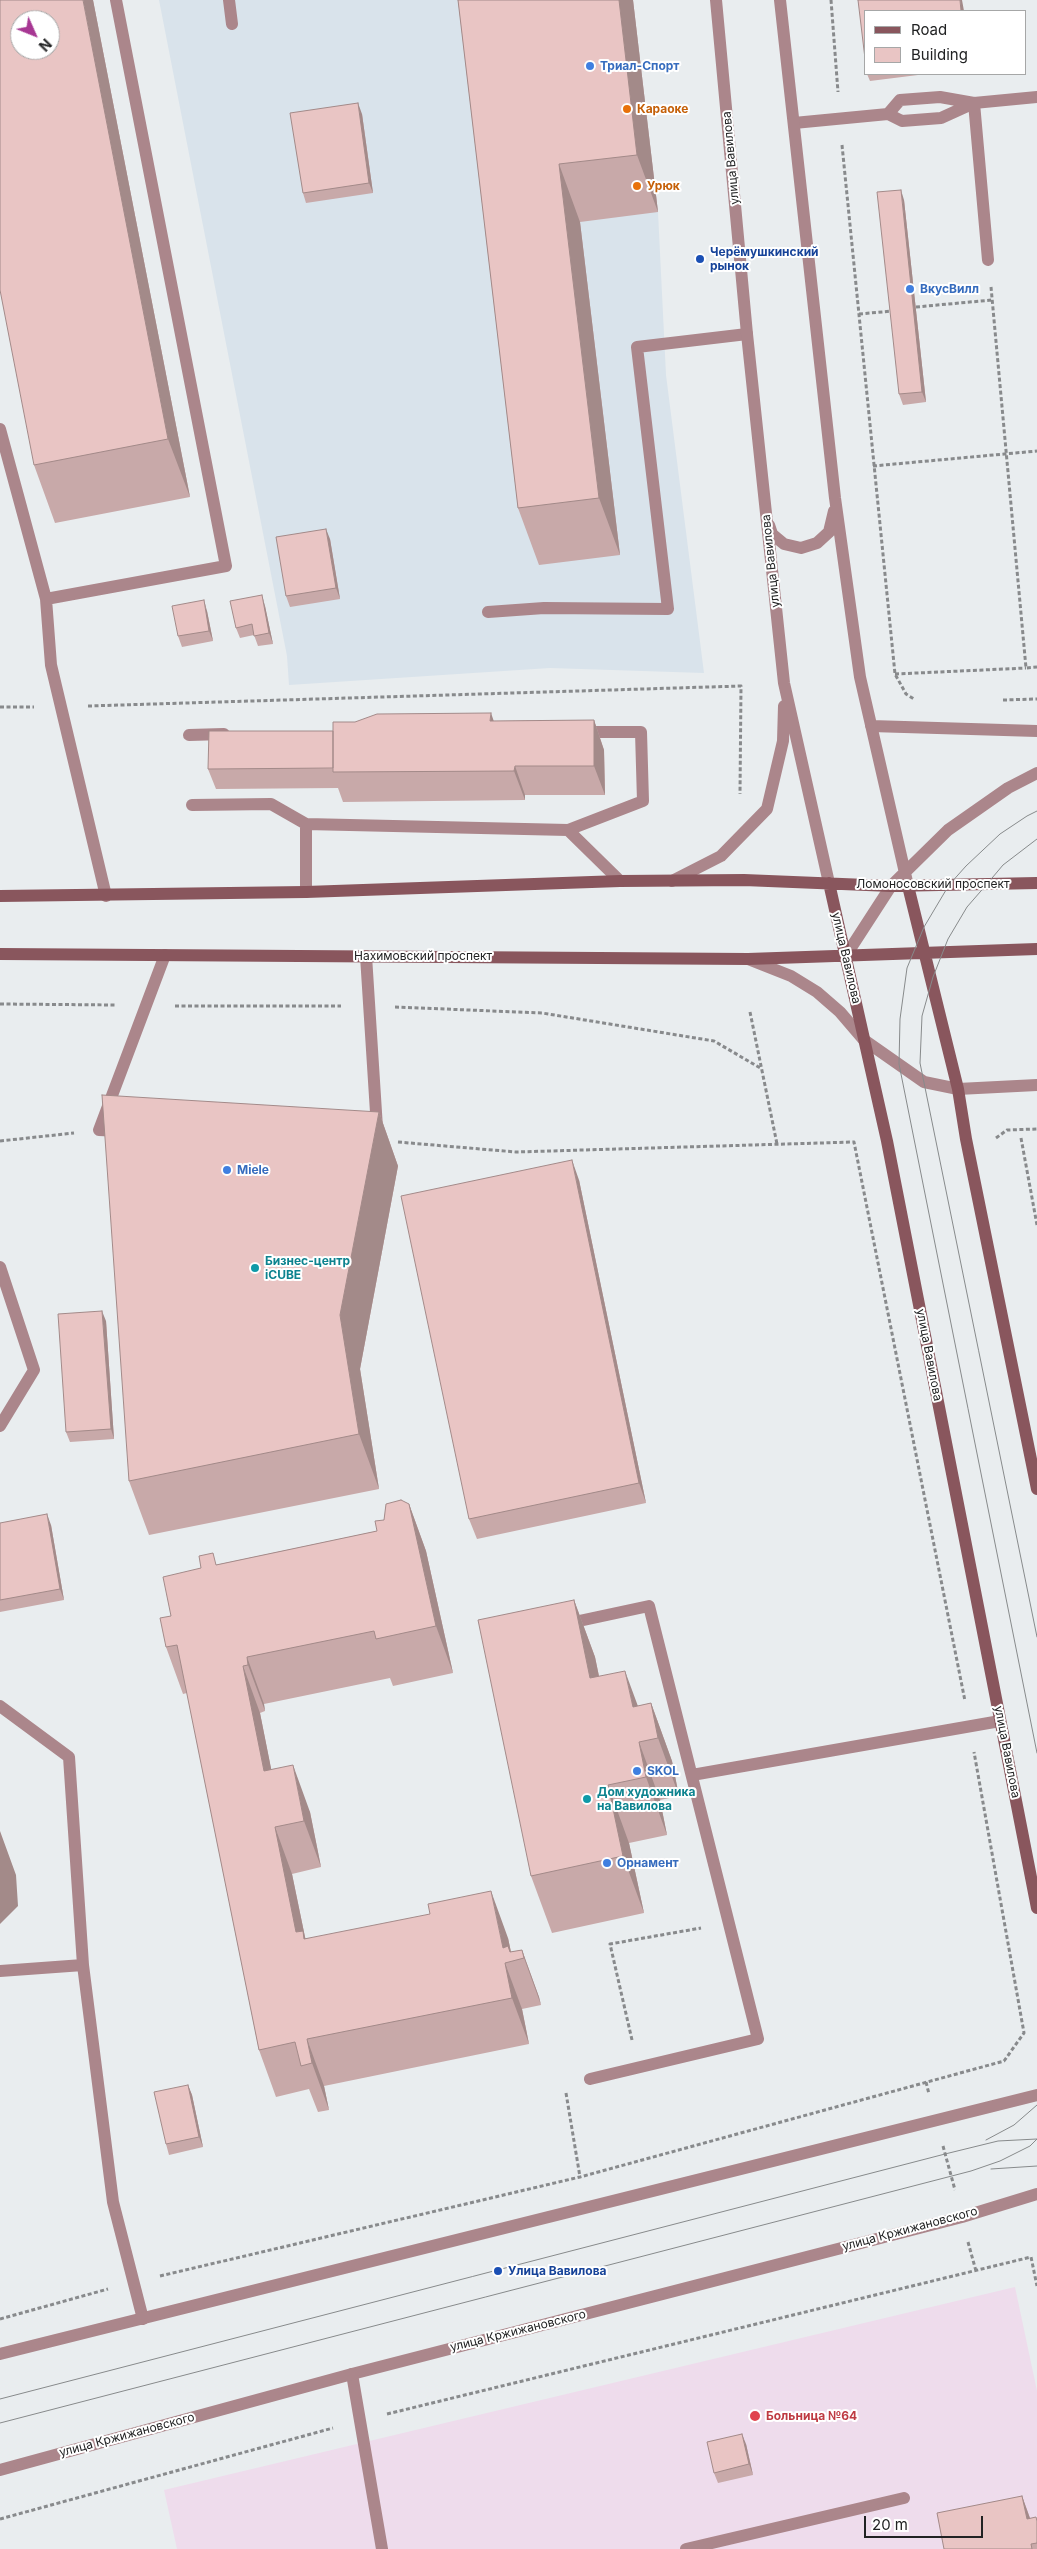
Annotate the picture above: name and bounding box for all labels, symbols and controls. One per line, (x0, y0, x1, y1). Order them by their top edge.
north arrow (10, 10, 60, 60)
legend (864, 10, 1027, 75)
text: Road (911, 20, 947, 39)
text: N (36, 35, 55, 55)
text: Building (911, 45, 968, 64)
place label: Триал-Спорт (600, 59, 679, 73)
marker: Триал-Спорт (584, 60, 596, 72)
place label: Караоке (637, 102, 688, 116)
marker: Караоке (621, 103, 633, 115)
street label: улица Вавилова (720, 111, 742, 205)
place label: Урюк (647, 179, 680, 193)
marker: Урюк (631, 180, 643, 192)
place label: Черёмушкинский рынок (710, 245, 819, 273)
marker: Черёмушкинский рынок (694, 253, 706, 265)
place label: ВкусВилл (920, 282, 979, 296)
marker: ВкусВилл (904, 283, 916, 295)
street label: улица Вавилова (759, 514, 783, 608)
street label: Ломоносовский проспект (856, 877, 1010, 891)
street label: улица Вавилова (828, 911, 864, 1005)
street label: Нахимовский проспект (354, 949, 492, 963)
place label: Miele (237, 1163, 269, 1177)
marker: Miele (221, 1164, 233, 1176)
place label: Бизнес-центр iCUBE (265, 1254, 350, 1282)
marker: Бизнес-центр iCUBE (249, 1262, 261, 1274)
street label: улица Вавилова (913, 1308, 945, 1402)
street label: улица Вавилова (991, 1705, 1023, 1799)
place label: SKOL (647, 1764, 679, 1778)
marker: SKOL (631, 1765, 643, 1777)
place label: Дом художника на Вавилова (597, 1785, 695, 1813)
marker: Дом художника на Вавилова (581, 1793, 593, 1805)
place label: Орнамент (617, 1856, 679, 1870)
marker: Орнамент (601, 1857, 613, 1869)
street label: улица Кржижановского (841, 2204, 979, 2254)
place label: Улица Вавилова (508, 2264, 607, 2278)
marker: Улица Вавилова (492, 2265, 504, 2277)
street label: улица Кржижановского (449, 2307, 587, 2355)
marker: Больница №64 (748, 2409, 762, 2423)
place label: Больница №64 (766, 2409, 857, 2423)
street label: улица Кржижановского (58, 2410, 196, 2460)
scale bar (867, 2506, 986, 2538)
text: 20 m (872, 2515, 908, 2534)

